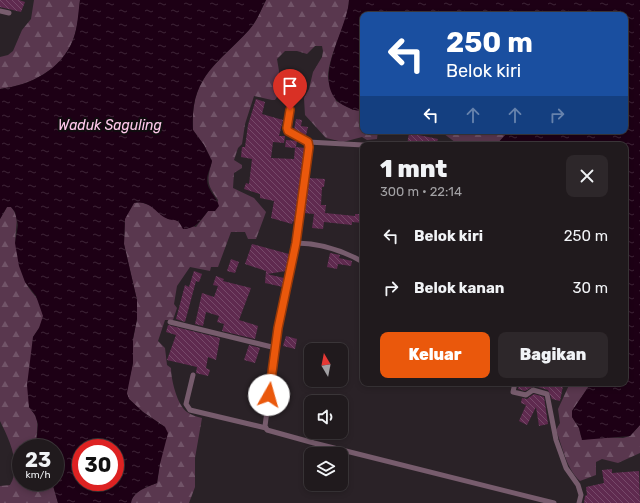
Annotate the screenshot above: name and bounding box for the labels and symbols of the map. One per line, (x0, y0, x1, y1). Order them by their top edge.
pin (273, 69, 307, 110)
water label: Waduk Saguling (58, 117, 162, 134)
north arrow (304, 343, 348, 387)
position arrow (248, 374, 290, 416)
speed limit sign: 30 (72, 439, 124, 491)

